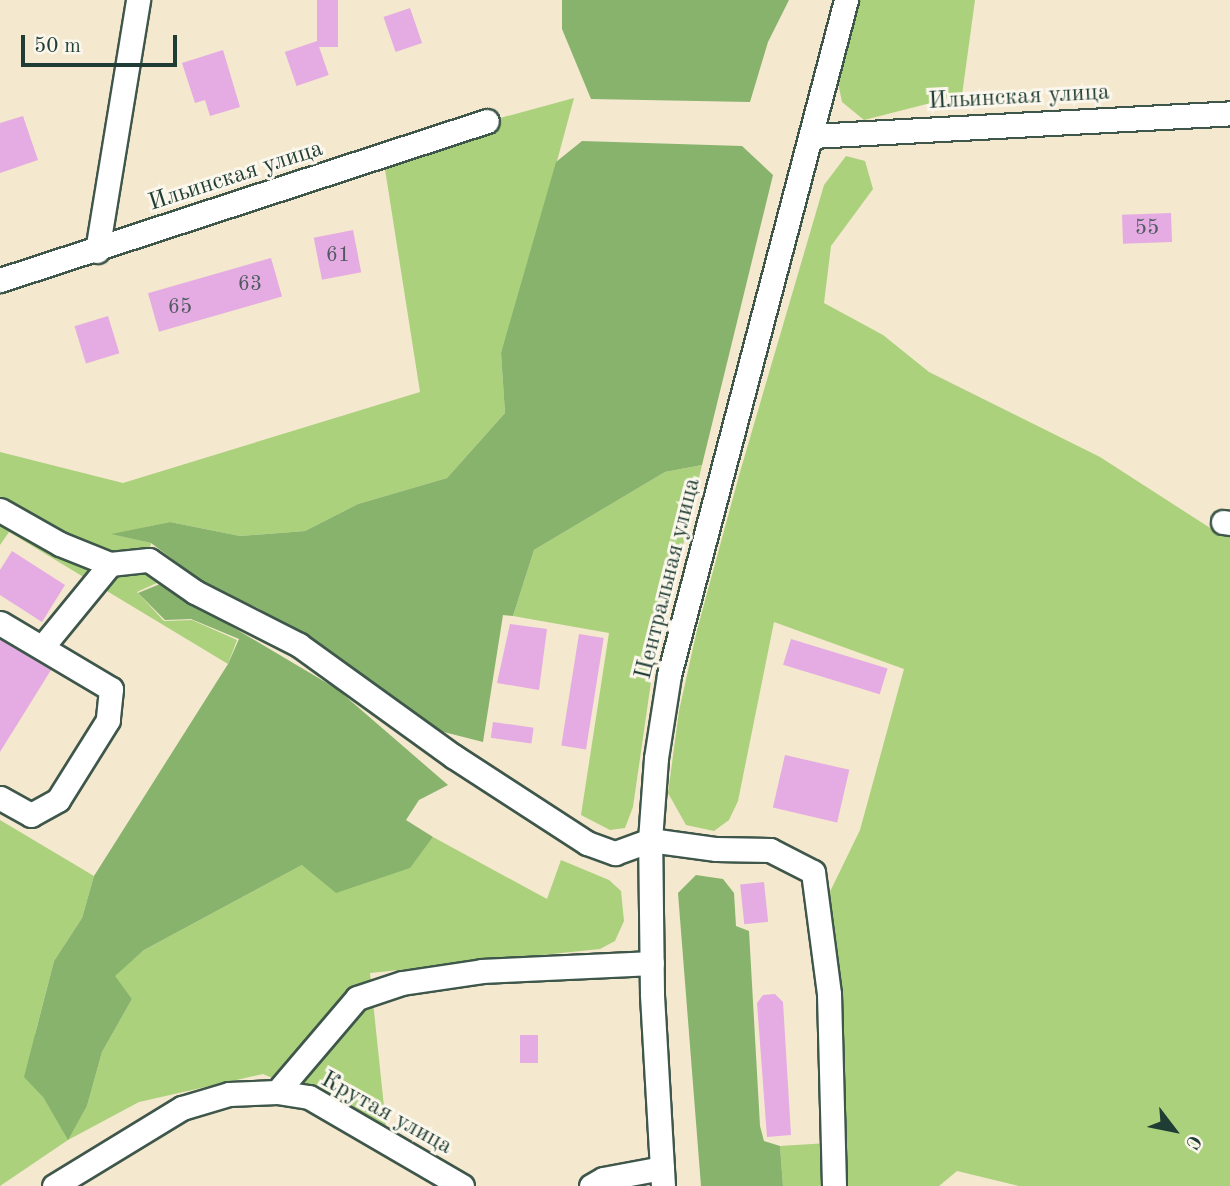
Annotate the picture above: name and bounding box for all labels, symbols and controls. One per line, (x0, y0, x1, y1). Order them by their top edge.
scale bar (24, 21, 180, 65)
text: 50 m (34, 36, 81, 57)
street label: Ильинская улица (928, 79, 1110, 117)
street label: Ильинская улица (145, 135, 327, 219)
house number: 55 (1135, 216, 1159, 242)
house number: 61 (326, 243, 350, 269)
house number: 63 (238, 272, 262, 298)
house number: 65 (168, 295, 192, 321)
street label: Центральная улица (630, 475, 708, 683)
street label: Крутая улица (315, 1066, 457, 1162)
north arrow (1139, 1095, 1209, 1165)
text: С (1181, 1131, 1204, 1152)

